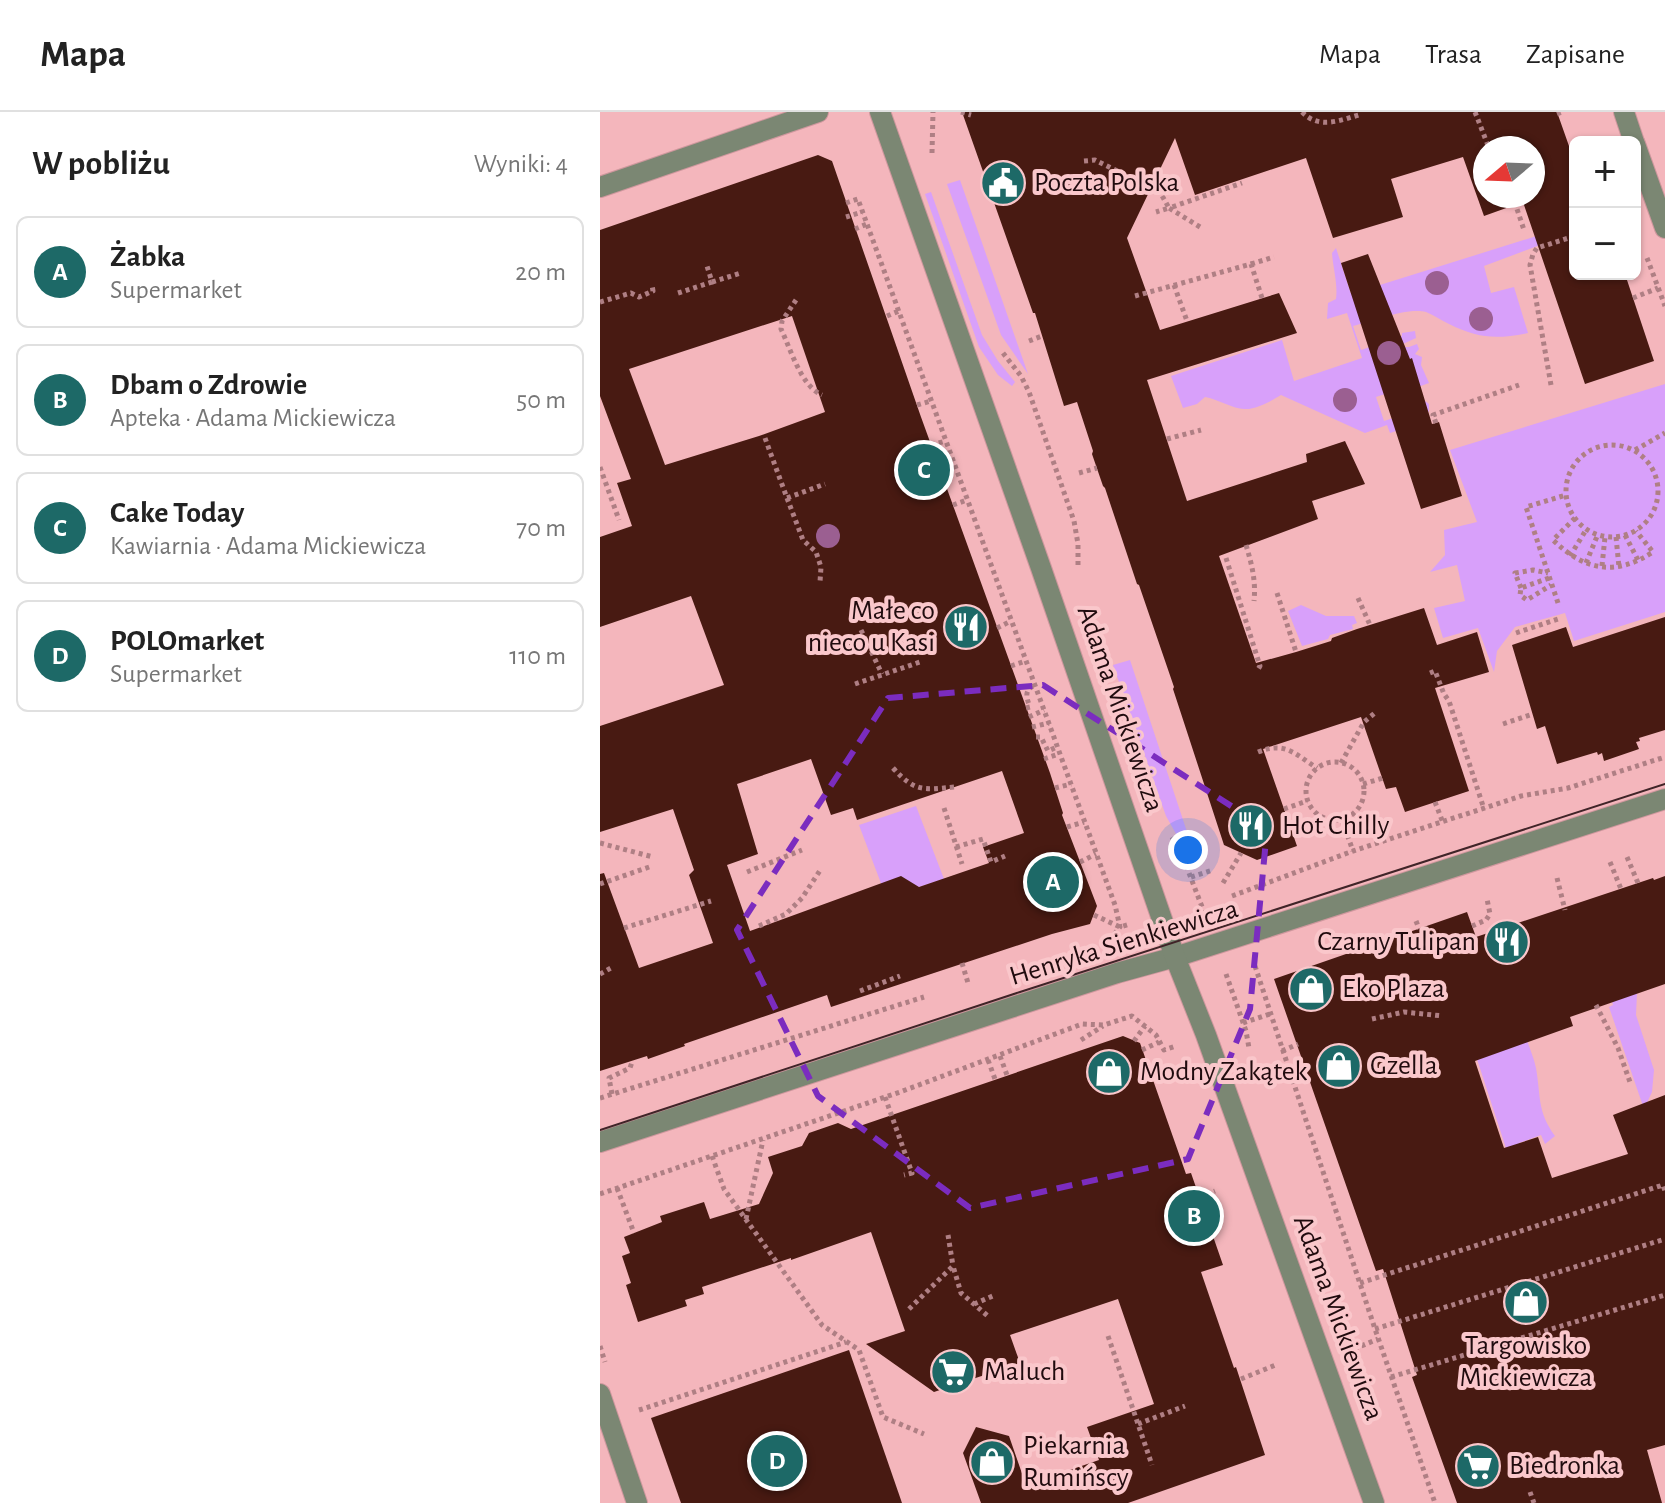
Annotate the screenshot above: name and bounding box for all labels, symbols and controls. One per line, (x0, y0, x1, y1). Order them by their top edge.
text: Mapa (40, 36, 126, 74)
text: Mapa (1319, 41, 1381, 69)
text: Trasa (1425, 41, 1482, 69)
text: Zapisane (1526, 41, 1625, 69)
north arrow (1473, 136, 1545, 208)
map controls (1569, 136, 1641, 280)
button: + (1569, 136, 1641, 208)
text: W pobliżu (32, 147, 170, 181)
text: Wyniki: 4 (474, 151, 568, 177)
public building icon: Poczta Polska (979, 159, 1027, 207)
place label: Poczta Polska (1034, 169, 1180, 197)
button: − (1569, 208, 1641, 280)
text: Żabka (110, 242, 185, 272)
text: A (52, 259, 68, 285)
text: 20 m (515, 259, 566, 285)
text: Supermarket (110, 277, 242, 303)
text: Dbam o Zdrowie (110, 370, 307, 400)
text: B (52, 387, 68, 413)
text: 50 m (516, 387, 566, 413)
text: Apteka · Adama Mickiewicza (110, 405, 396, 431)
pin: C (898, 440, 950, 500)
text: Cake Today (110, 498, 244, 528)
text: C (53, 515, 67, 541)
text: 70 m (516, 515, 566, 541)
text: Kawiarnia · Adama Mickiewicza (110, 533, 426, 559)
place label: Małe co nieco u Kasi (808, 597, 935, 657)
street label: Adama Mickiewicza (1072, 602, 1168, 816)
restaurant icon: Małe co nieco u Kasi (942, 603, 990, 651)
text: POLOmarket (110, 626, 264, 656)
text: D (51, 643, 69, 669)
text: 110 m (509, 643, 566, 669)
text: Supermarket (110, 661, 242, 687)
restaurant icon: Hot Chilly (1227, 802, 1275, 850)
place label: Hot Chilly (1282, 812, 1390, 840)
your location (1168, 830, 1208, 870)
pin: A (1027, 852, 1079, 912)
street label: Henryka Sienkiewicza (1006, 895, 1242, 991)
restaurant icon: Czarny Tulipan (1483, 918, 1531, 966)
place label: Czarny Tulipan (1317, 928, 1476, 956)
shop icon: Eko Plaza (1287, 965, 1335, 1013)
place label: Eko Plaza (1342, 975, 1445, 1003)
shop icon: Gzella (1315, 1042, 1363, 1090)
shop icon: Modny Zakątek (1085, 1048, 1133, 1096)
place label: Gzella (1370, 1052, 1438, 1080)
place label: Modny Zakątek (1140, 1058, 1308, 1086)
pin: B (1168, 1186, 1220, 1246)
street label: Adama Mickiewicza (1288, 1212, 1388, 1424)
shop icon: Targowisko Mickiewicza (1502, 1278, 1550, 1326)
place label: Targowisko Mickiewicza (1459, 1332, 1593, 1392)
supermarket icon: Maluch (929, 1348, 977, 1396)
place label: Maluch (984, 1358, 1065, 1386)
pin: D (751, 1431, 803, 1491)
place label: Piekarnia Rumińscy (1023, 1432, 1129, 1492)
shop icon: Piekarnia Rumińscy (968, 1438, 1016, 1486)
supermarket icon: Biedronka (1454, 1442, 1502, 1490)
place label: Biedronka (1509, 1452, 1620, 1480)

